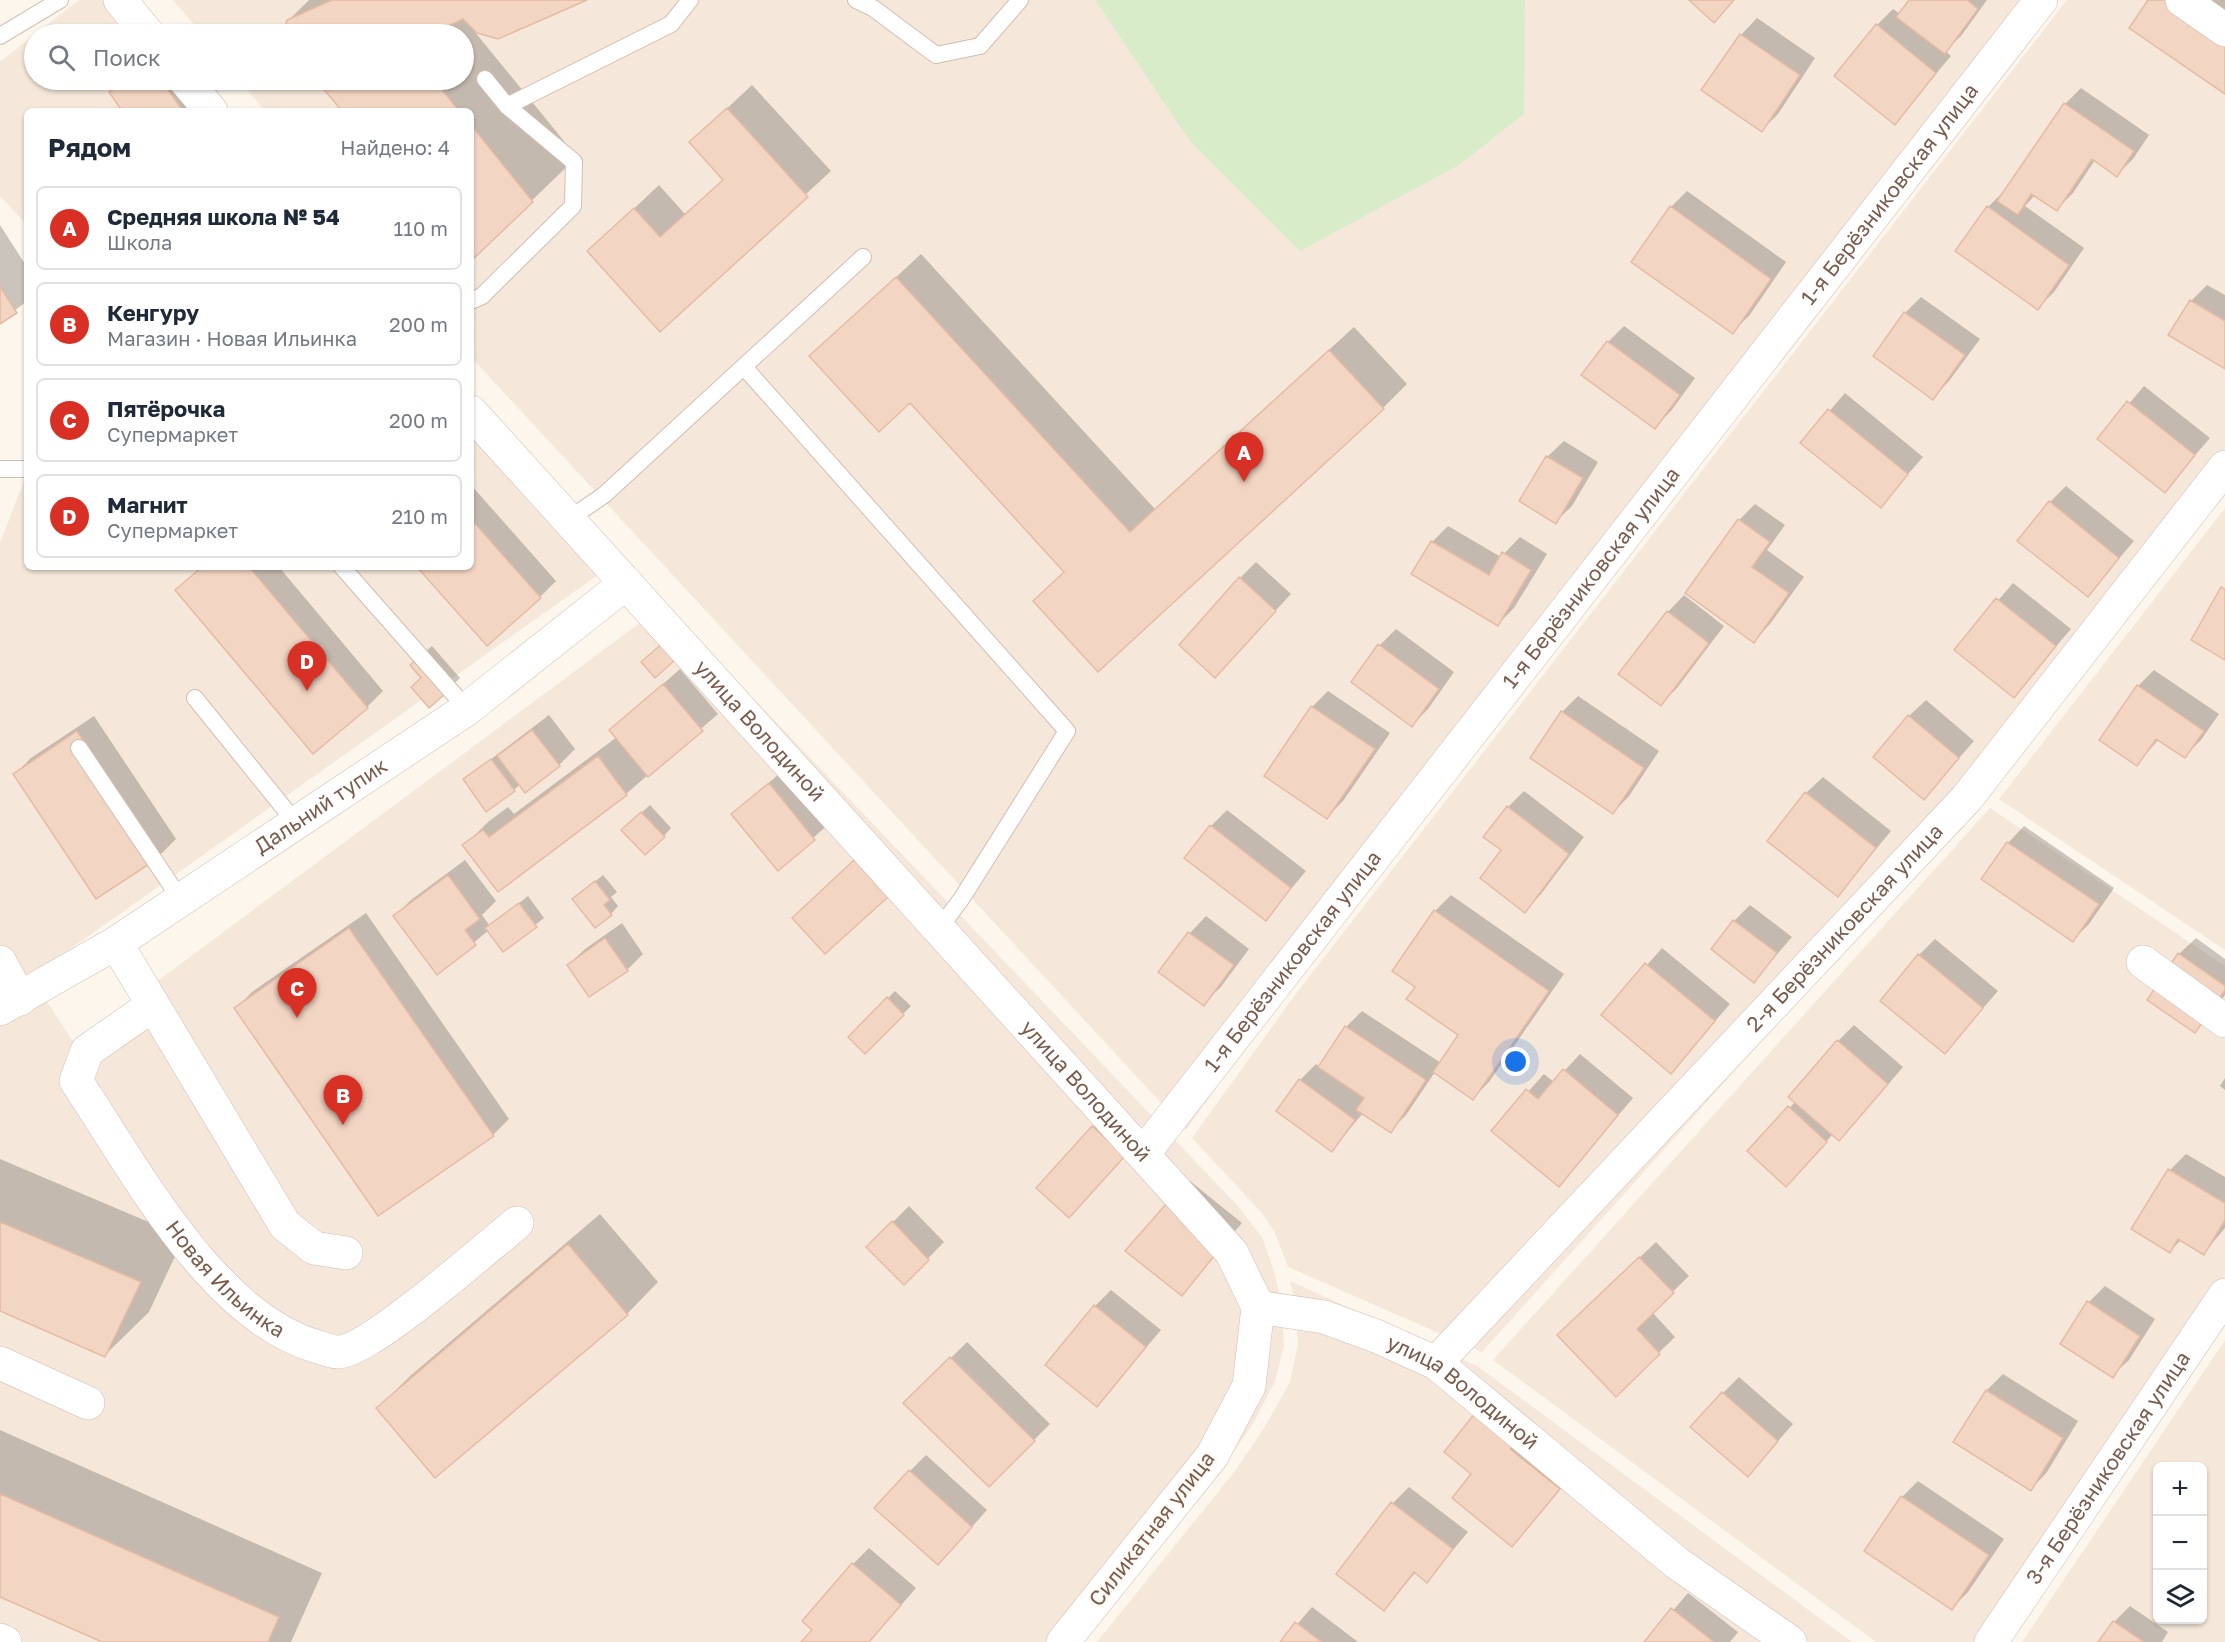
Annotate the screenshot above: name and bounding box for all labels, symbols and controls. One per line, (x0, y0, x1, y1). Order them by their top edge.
search box (24, 24, 474, 90)
icon: search (45, 41, 78, 74)
text: Поиск (93, 44, 161, 71)
street label: 1-я Берёзниковская улица (1795, 78, 1983, 310)
text: Рядом (48, 132, 131, 163)
text: Найдено: 4 (340, 135, 450, 159)
text: Средняя школа № 54 (107, 203, 340, 230)
text: A (62, 216, 77, 240)
text: 110 m (394, 216, 448, 240)
text: Школа (107, 230, 172, 254)
text: Кенгуру (107, 299, 199, 326)
text: B (62, 312, 77, 336)
text: 200 m (389, 312, 448, 336)
text: Магазин · Новая Ильинка (107, 326, 357, 350)
text: Пятёрочка (107, 395, 225, 422)
text: C (62, 408, 77, 432)
text: 200 m (389, 408, 448, 432)
text: Супермаркет (107, 422, 238, 446)
pin: A (1224, 432, 1264, 482)
street label: 1-я Берёзниковская улица (1496, 461, 1685, 693)
text: Магнит (107, 491, 188, 518)
text: D (62, 504, 77, 528)
text: 210 m (392, 504, 448, 528)
text: Супермаркет (107, 518, 238, 542)
pin: D (288, 642, 326, 691)
street label: улица Володиной (690, 654, 831, 806)
street label: Дальний тупик (249, 752, 392, 859)
street label: 2-я Берёзниковская улица (1740, 818, 1948, 1037)
street label: 1-я Берёзниковская улица (1198, 845, 1386, 1077)
pin: C (278, 968, 316, 1018)
street label: улица Володиной (1016, 1014, 1157, 1167)
your location (1501, 1047, 1530, 1076)
pin: B (324, 1076, 362, 1125)
street label: Новая Ильинка (160, 1215, 290, 1343)
street label: улица Володиной (1383, 1329, 1544, 1455)
street label: 3-я Берёзниковская улица (2020, 1346, 2195, 1589)
street label: Силикатная улица (1083, 1446, 1220, 1611)
map controls (2153, 1462, 2207, 1624)
button: + (2153, 1462, 2207, 1516)
button: − (2153, 1516, 2207, 1570)
button: layers (2153, 1570, 2207, 1624)

